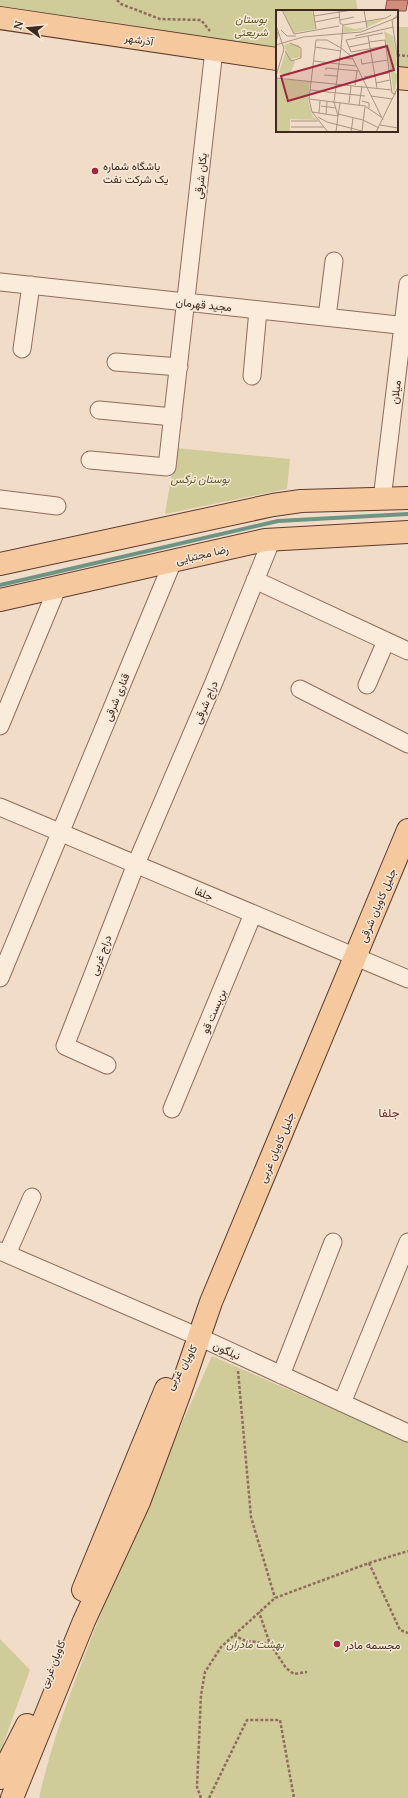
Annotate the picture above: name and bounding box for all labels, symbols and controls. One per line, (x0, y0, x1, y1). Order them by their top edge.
north arrow (8, 8, 48, 48)
inset map (276, 10, 398, 132)
park label: بوستان شریعتی (234, 11, 268, 39)
text: N (10, 19, 26, 31)
street label: آذرشهر (122, 29, 156, 49)
street label: یکان شرقی (190, 152, 210, 200)
place label: باشگاه شماره یک شرکت نفت (103, 158, 168, 186)
marker: باشگاه شماره یک شرکت نفت (90, 166, 100, 176)
street label: مجید قهرمان (175, 294, 233, 314)
street label: میلان (386, 379, 404, 405)
park label: بوستان نرگس (170, 471, 230, 486)
street label: رضا مجتبایی (174, 541, 230, 567)
street label: قناری شرقی (100, 671, 132, 723)
street label: دراج شرقی (189, 678, 222, 726)
street label: جلیل کاویان شرقی (355, 866, 399, 944)
street label: جلفا (192, 882, 216, 904)
street label: دراج غربی (85, 933, 115, 978)
street label: بن‌بست قو (197, 987, 229, 1035)
district label: جلفا (379, 1104, 399, 1121)
street label: جلیل کاویان غربی (254, 1109, 298, 1185)
street label: نیلگون (211, 1337, 243, 1363)
street label: کاویان غربی (162, 1341, 200, 1392)
park label: بهشت مادران (226, 1636, 285, 1651)
place label: مجسمه مادر (344, 1637, 400, 1652)
street label: کاویان غربی (36, 1638, 68, 1690)
marker: مجسمه مادر (332, 1639, 342, 1649)

